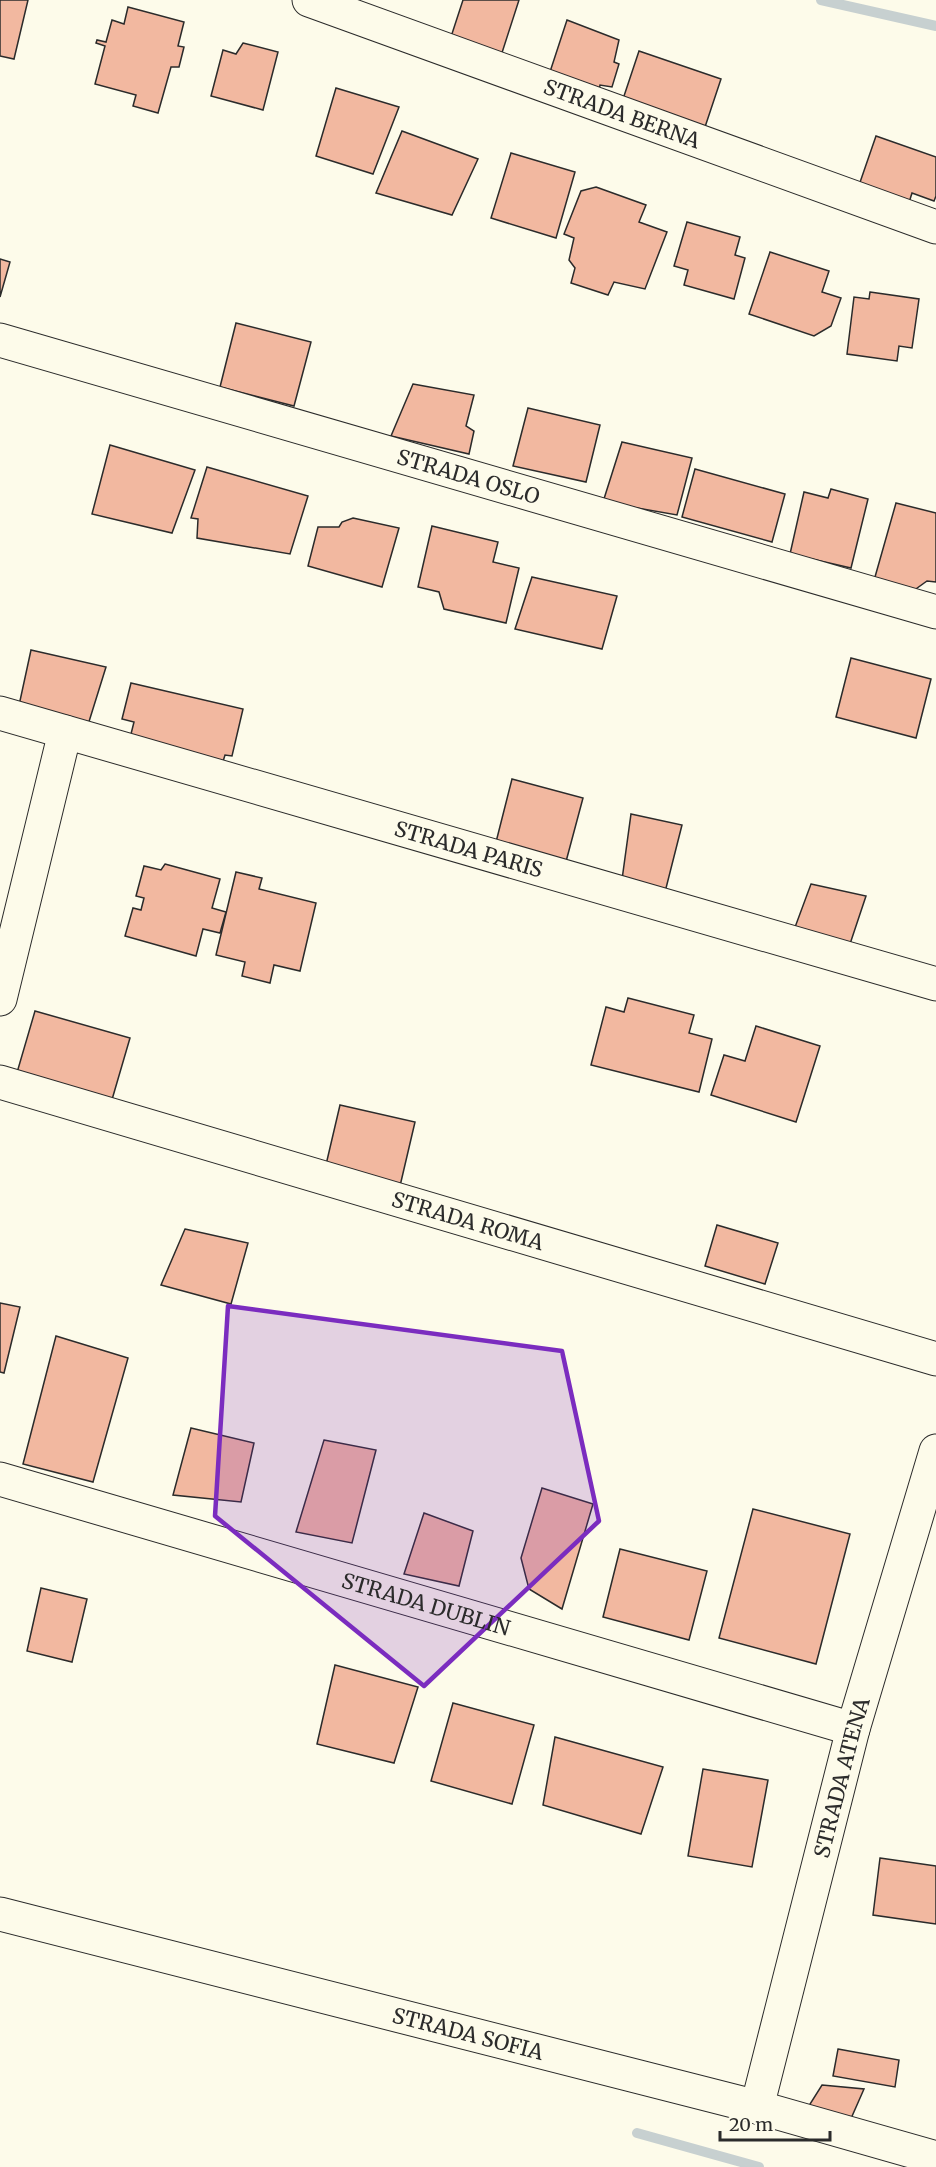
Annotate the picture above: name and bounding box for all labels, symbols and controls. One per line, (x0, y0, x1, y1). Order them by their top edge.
street label: STRADA BERNA (540, 73, 704, 154)
street label: STRADA OSLO (394, 443, 543, 510)
street label: STRADA PARIS (391, 814, 546, 883)
street label: STRADA ROMA (389, 1185, 547, 1256)
street label: STRADA DUBLIN (339, 1566, 513, 1641)
street label: STRADA ATENA (807, 1694, 875, 1861)
street label: STRADA SOFIA (390, 2001, 546, 2066)
scale bar (720, 2104, 830, 2142)
text: 20 m (729, 2113, 773, 2136)

